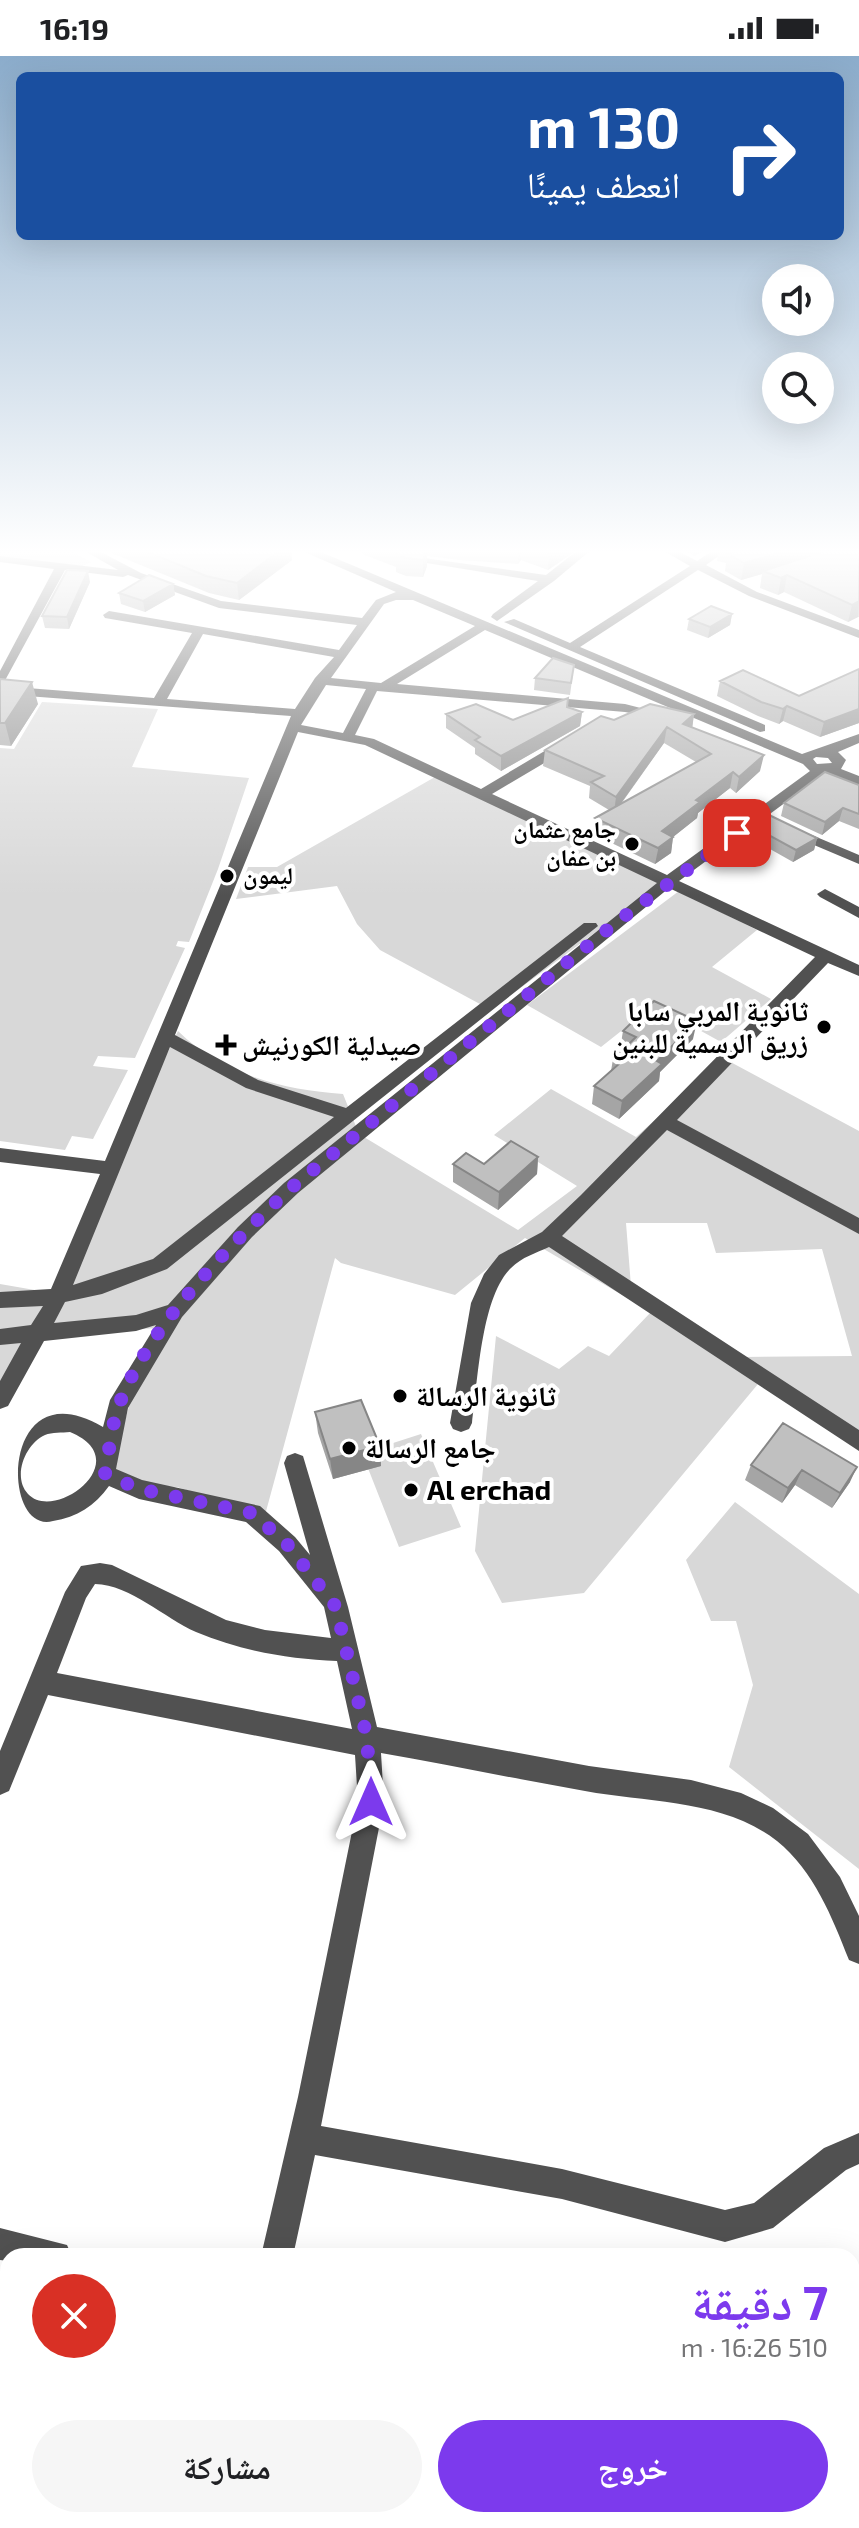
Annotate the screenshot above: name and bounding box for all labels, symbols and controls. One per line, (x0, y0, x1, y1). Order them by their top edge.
text: 16:19 (40, 10, 109, 46)
text: 130 m (527, 92, 680, 159)
icon: right (708, 104, 812, 208)
text: انعطف يمينًا (527, 162, 680, 205)
map controls (762, 264, 834, 424)
button: sound (762, 264, 834, 336)
button: search (762, 352, 834, 424)
pin (703, 799, 771, 867)
icon: arrive (715, 811, 759, 855)
place label: جامع عثمان بن عفان (513, 814, 616, 872)
marker: جامع عثمان بن عفان (623, 835, 641, 853)
place label: ليمون (243, 860, 293, 890)
marker: ليمون (218, 867, 236, 885)
place label: ثانوية المربي سابا زريق الرسمية للبنين (612, 993, 809, 1061)
marker: ثانوية المربي سابا زريق الرسمية للبنين (815, 1018, 833, 1036)
place label: صيدلية الكورنيش (242, 1027, 421, 1062)
marker: صيدلية الكورنيش (217, 1036, 235, 1054)
place label: ثانوية الرسالة (416, 1378, 556, 1413)
marker: ثانوية الرسالة (391, 1387, 409, 1405)
place label: جامع الرسالة (365, 1430, 496, 1467)
marker: جامع الرسالة (340, 1439, 358, 1457)
place label: Al erchad (427, 1472, 551, 1506)
marker: Al erchad (402, 1481, 420, 1499)
position arrow (329, 1760, 413, 1844)
text: 7 دقيقة (691, 2272, 828, 2330)
button: close (32, 2274, 116, 2358)
text: 510 m · 16:26 (681, 2331, 828, 2362)
button: مشاركة (32, 2420, 422, 2512)
button: خروج (438, 2420, 828, 2512)

